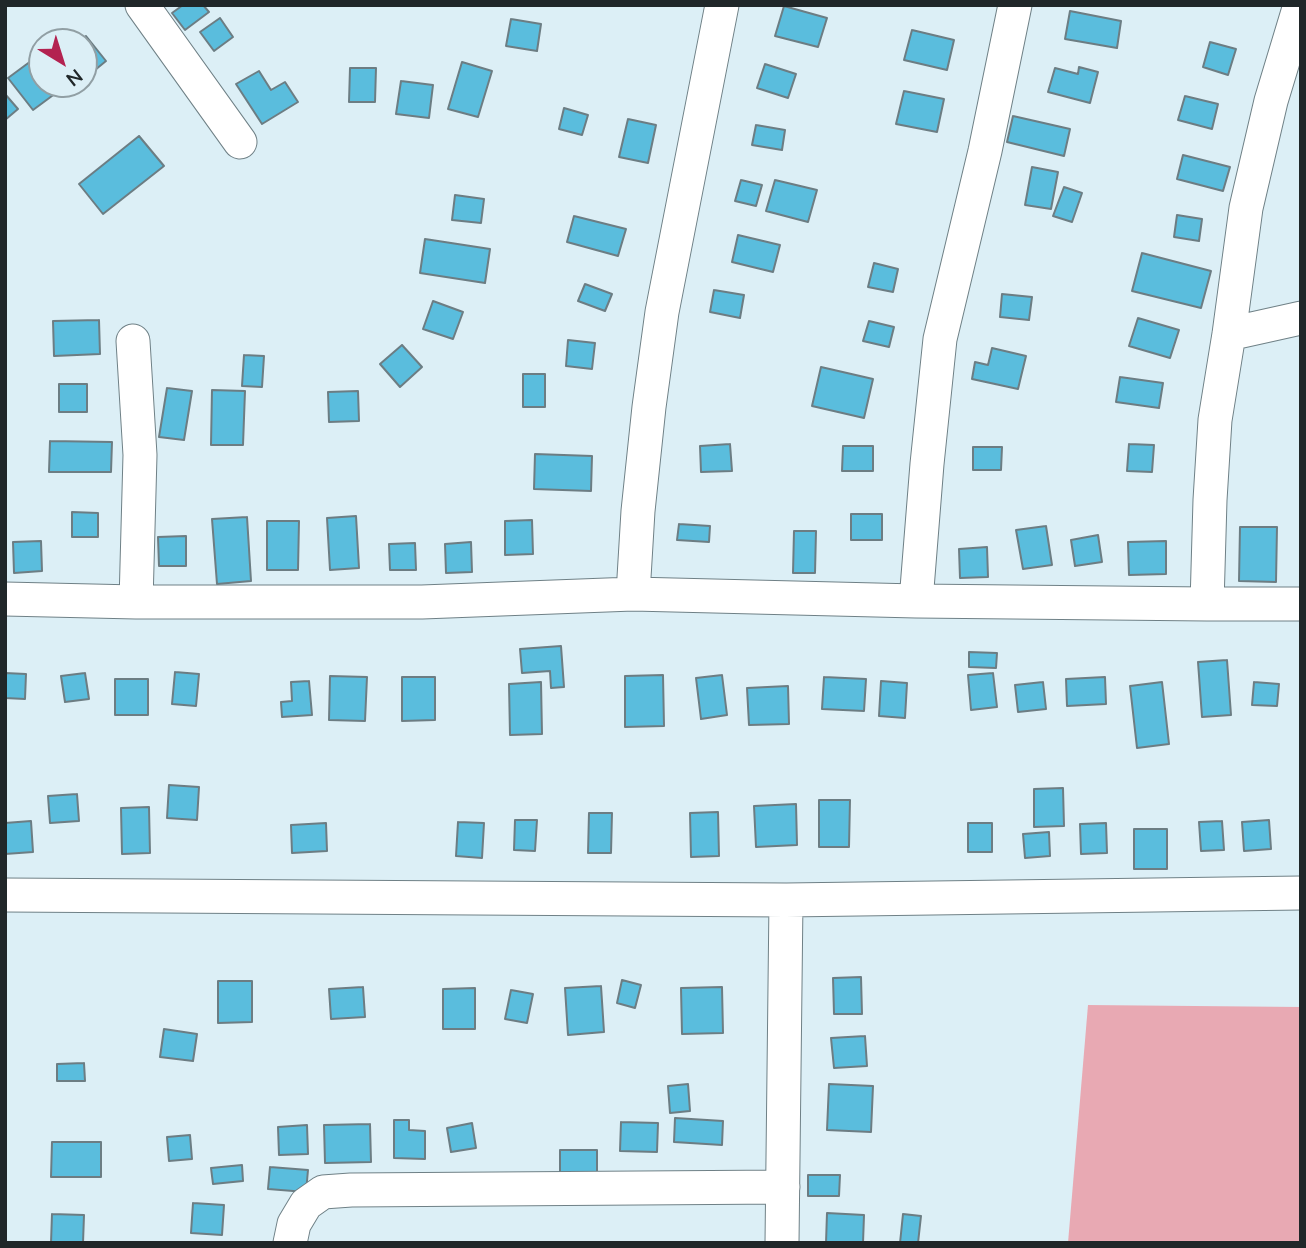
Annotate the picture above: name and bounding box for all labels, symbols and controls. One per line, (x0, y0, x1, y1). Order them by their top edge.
north arrow (28, 28, 98, 98)
text: N (62, 64, 88, 92)

